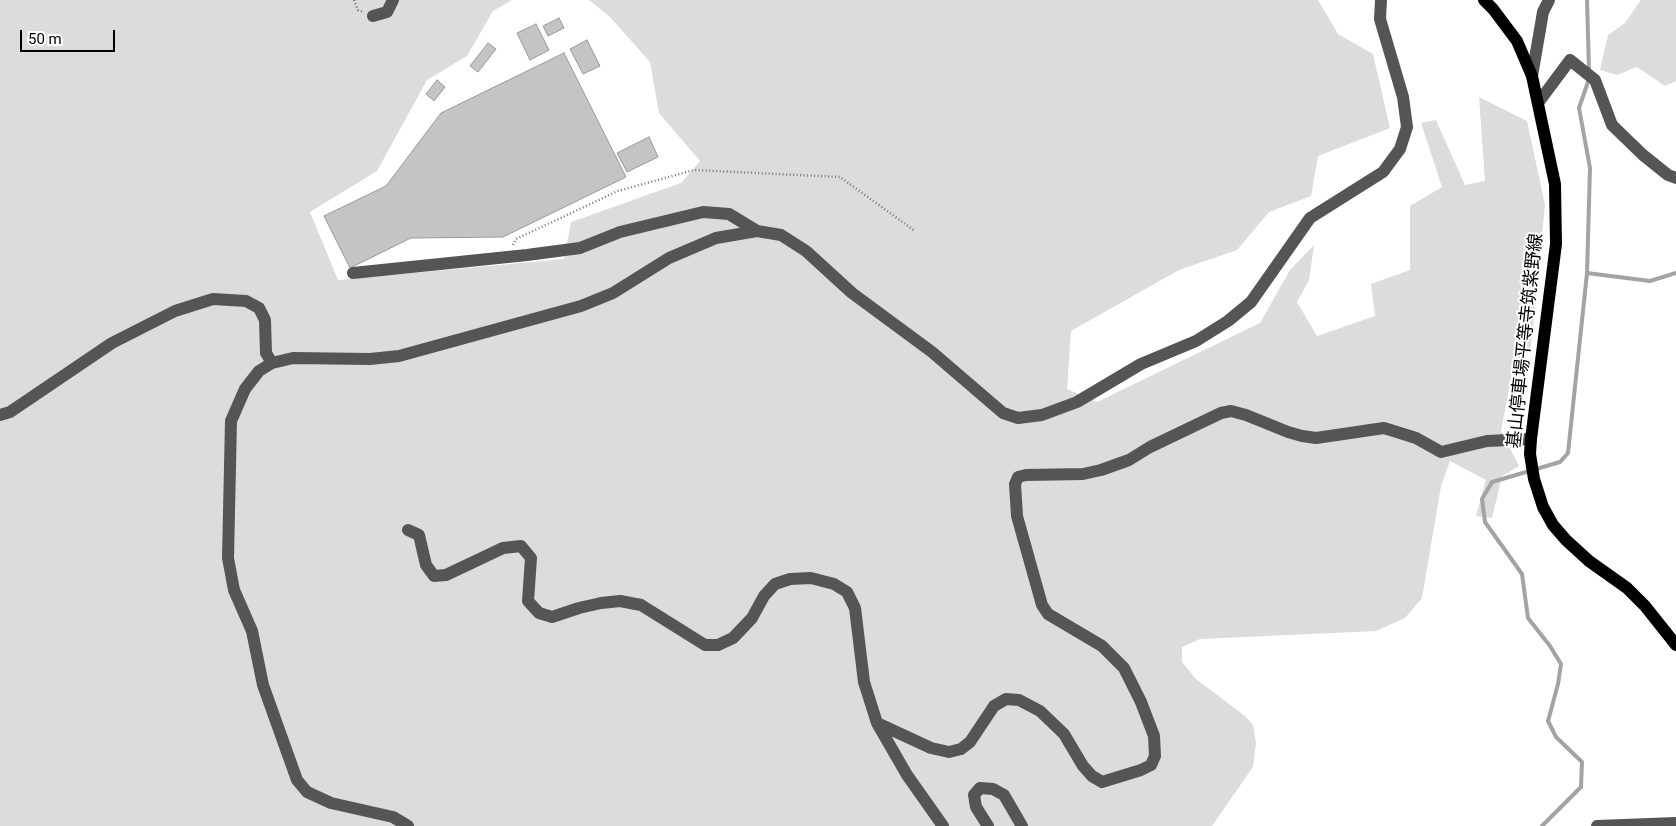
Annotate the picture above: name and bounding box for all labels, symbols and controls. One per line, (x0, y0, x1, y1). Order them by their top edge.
scale bar (22, 20, 118, 52)
text: 50 m (28, 30, 62, 48)
street label: 基山停車場平等寺筑紫野線 (1504, 232, 1548, 450)

